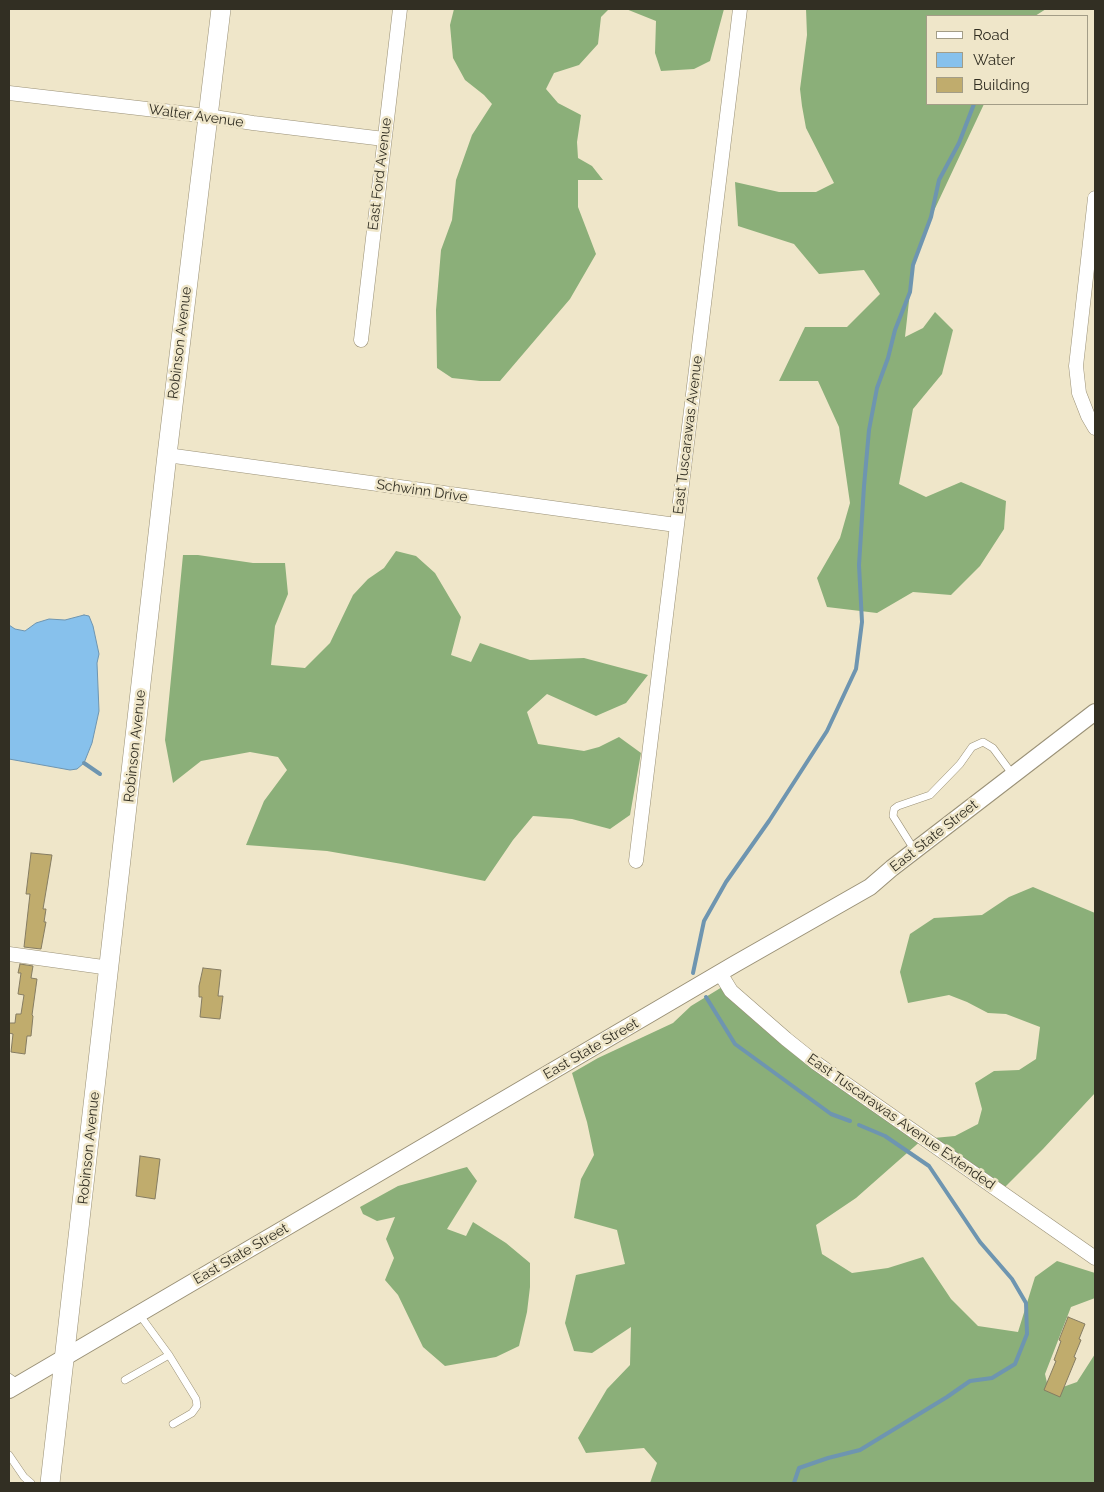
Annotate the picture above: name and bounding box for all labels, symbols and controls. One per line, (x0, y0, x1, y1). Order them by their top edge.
legend (926, 15, 1089, 105)
text: Road (973, 26, 1009, 44)
text: Water (973, 51, 1015, 69)
text: Building (973, 76, 1030, 94)
street label: Walter Avenue (147, 101, 245, 131)
street label: East Ford Avenue (365, 117, 395, 231)
street label: Robinson Avenue (165, 286, 195, 400)
street label: East Tuscarawas Avenue (670, 355, 706, 515)
street label: Schwinn Drive (375, 476, 469, 506)
street label: Robinson Avenue (121, 689, 149, 803)
street label: East State Street (887, 796, 981, 876)
street label: East State Street (540, 1015, 642, 1083)
street label: East Tuscarawas Avenue Extended (804, 1051, 998, 1193)
street label: Robinson Avenue (75, 1091, 103, 1205)
street label: East State Street (190, 1220, 292, 1288)

